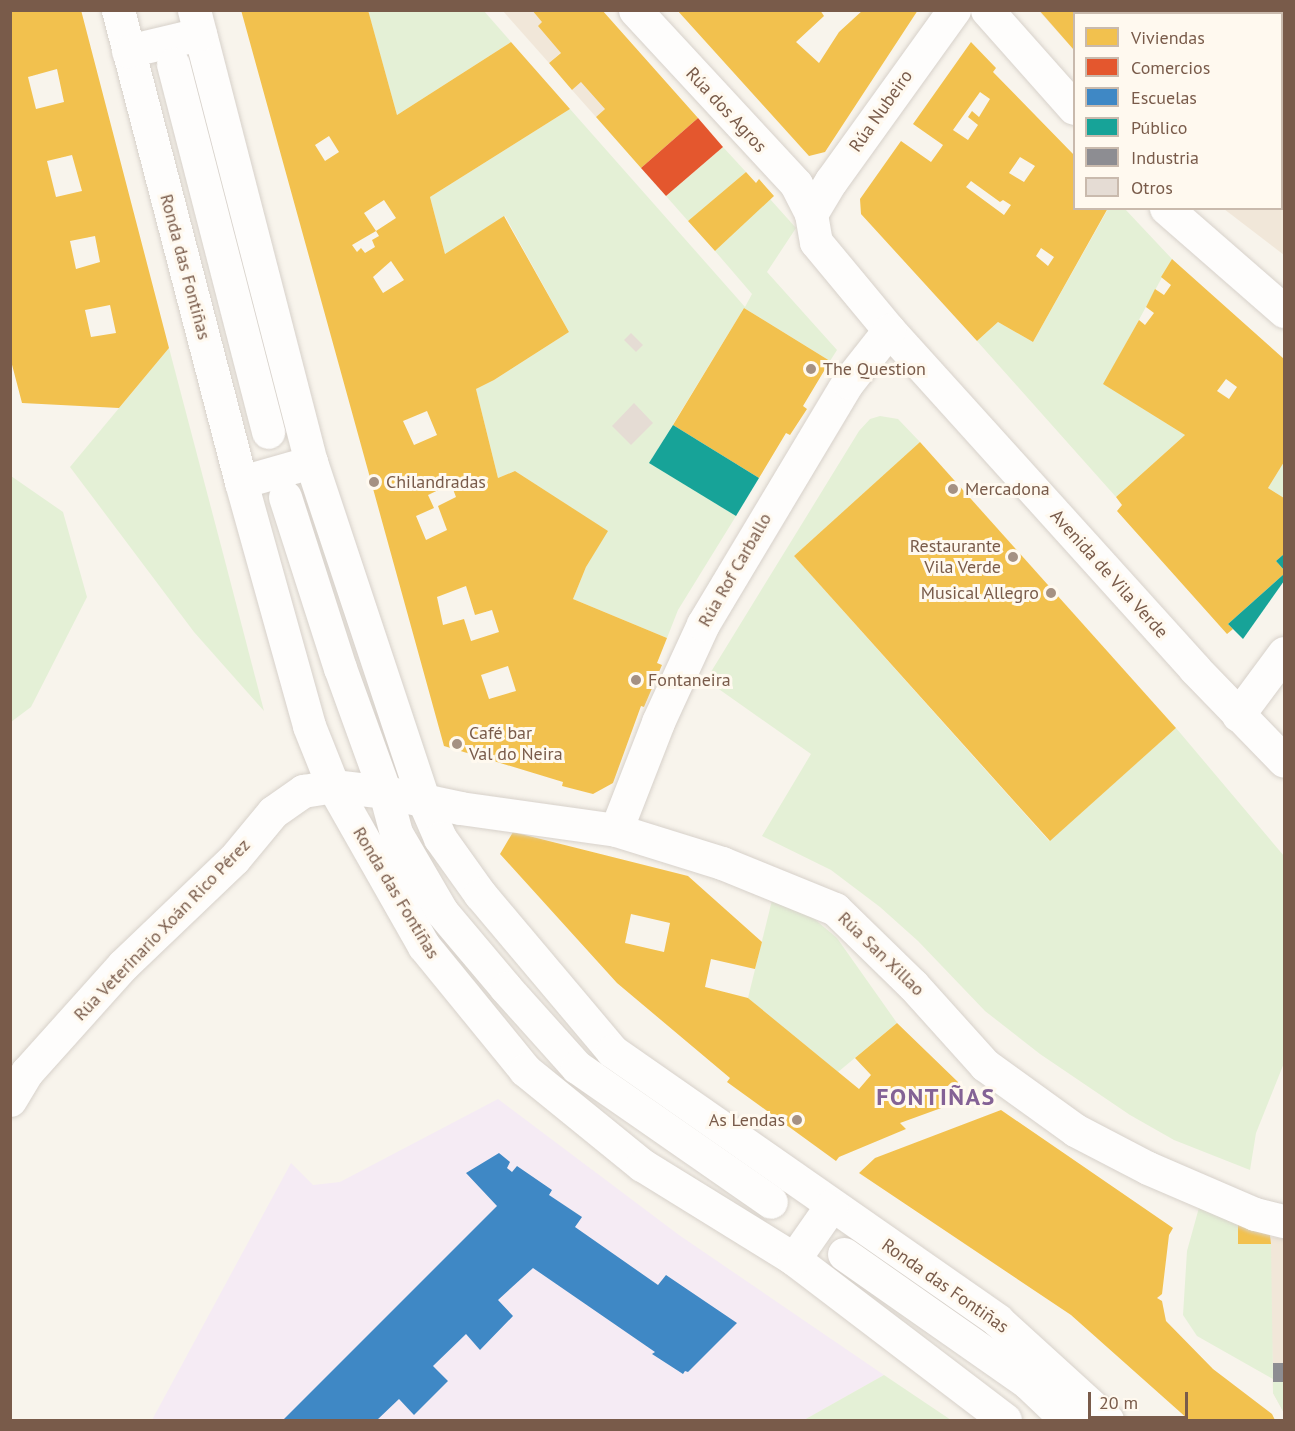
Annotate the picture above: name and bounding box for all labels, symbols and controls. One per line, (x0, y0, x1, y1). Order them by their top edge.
legend (1073, 12, 1283, 210)
text: Viviendas (1131, 26, 1205, 49)
text: Comercios (1131, 56, 1210, 79)
street label: Rúa dos Agros (681, 63, 771, 157)
street label: Rúa Nubeiro (845, 66, 917, 156)
text: Escuelas (1131, 86, 1197, 109)
text: Público (1131, 116, 1187, 139)
text: Industria (1131, 146, 1199, 169)
text: Otros (1131, 176, 1173, 199)
street label: Ronda das Fontiñas (155, 192, 215, 342)
place label: The Question (823, 358, 926, 380)
marker: The Question (804, 362, 818, 376)
place label: Chilandradas (386, 471, 486, 493)
marker: Chilandradas (367, 475, 381, 489)
place label: Mercadona (965, 478, 1050, 500)
marker: Mercadona (946, 482, 960, 496)
street label: Avenida de Vila Verde (1045, 505, 1173, 643)
street label: Rúa Rof Carballo (694, 509, 776, 631)
place label: Restaurante Vila Verde (910, 536, 1001, 578)
marker: Restaurante Vila Verde (1006, 550, 1020, 564)
place label: Musical Allegro (920, 582, 1039, 604)
marker: Musical Allegro (1044, 586, 1058, 600)
place label: Fontaneira (648, 669, 731, 691)
marker: Fontaneira (629, 673, 643, 687)
place label: Café bar Val do Neira (469, 723, 563, 766)
marker: Café bar Val do Neira (450, 737, 464, 751)
street label: Ronda das Fontiñas (348, 823, 444, 963)
street label: Rúa Veterinario Xoán Rico Pérez (69, 834, 255, 1026)
street label: Rúa San Xillao (833, 907, 929, 1001)
district label: FONTIÑAS (876, 1083, 996, 1111)
place label: As Lendas (709, 1109, 785, 1131)
marker: As Lendas (790, 1113, 804, 1127)
street label: Ronda das Fontiñas (877, 1234, 1013, 1338)
scale bar (1091, 1380, 1192, 1418)
text: 20 m (1099, 1391, 1138, 1414)

